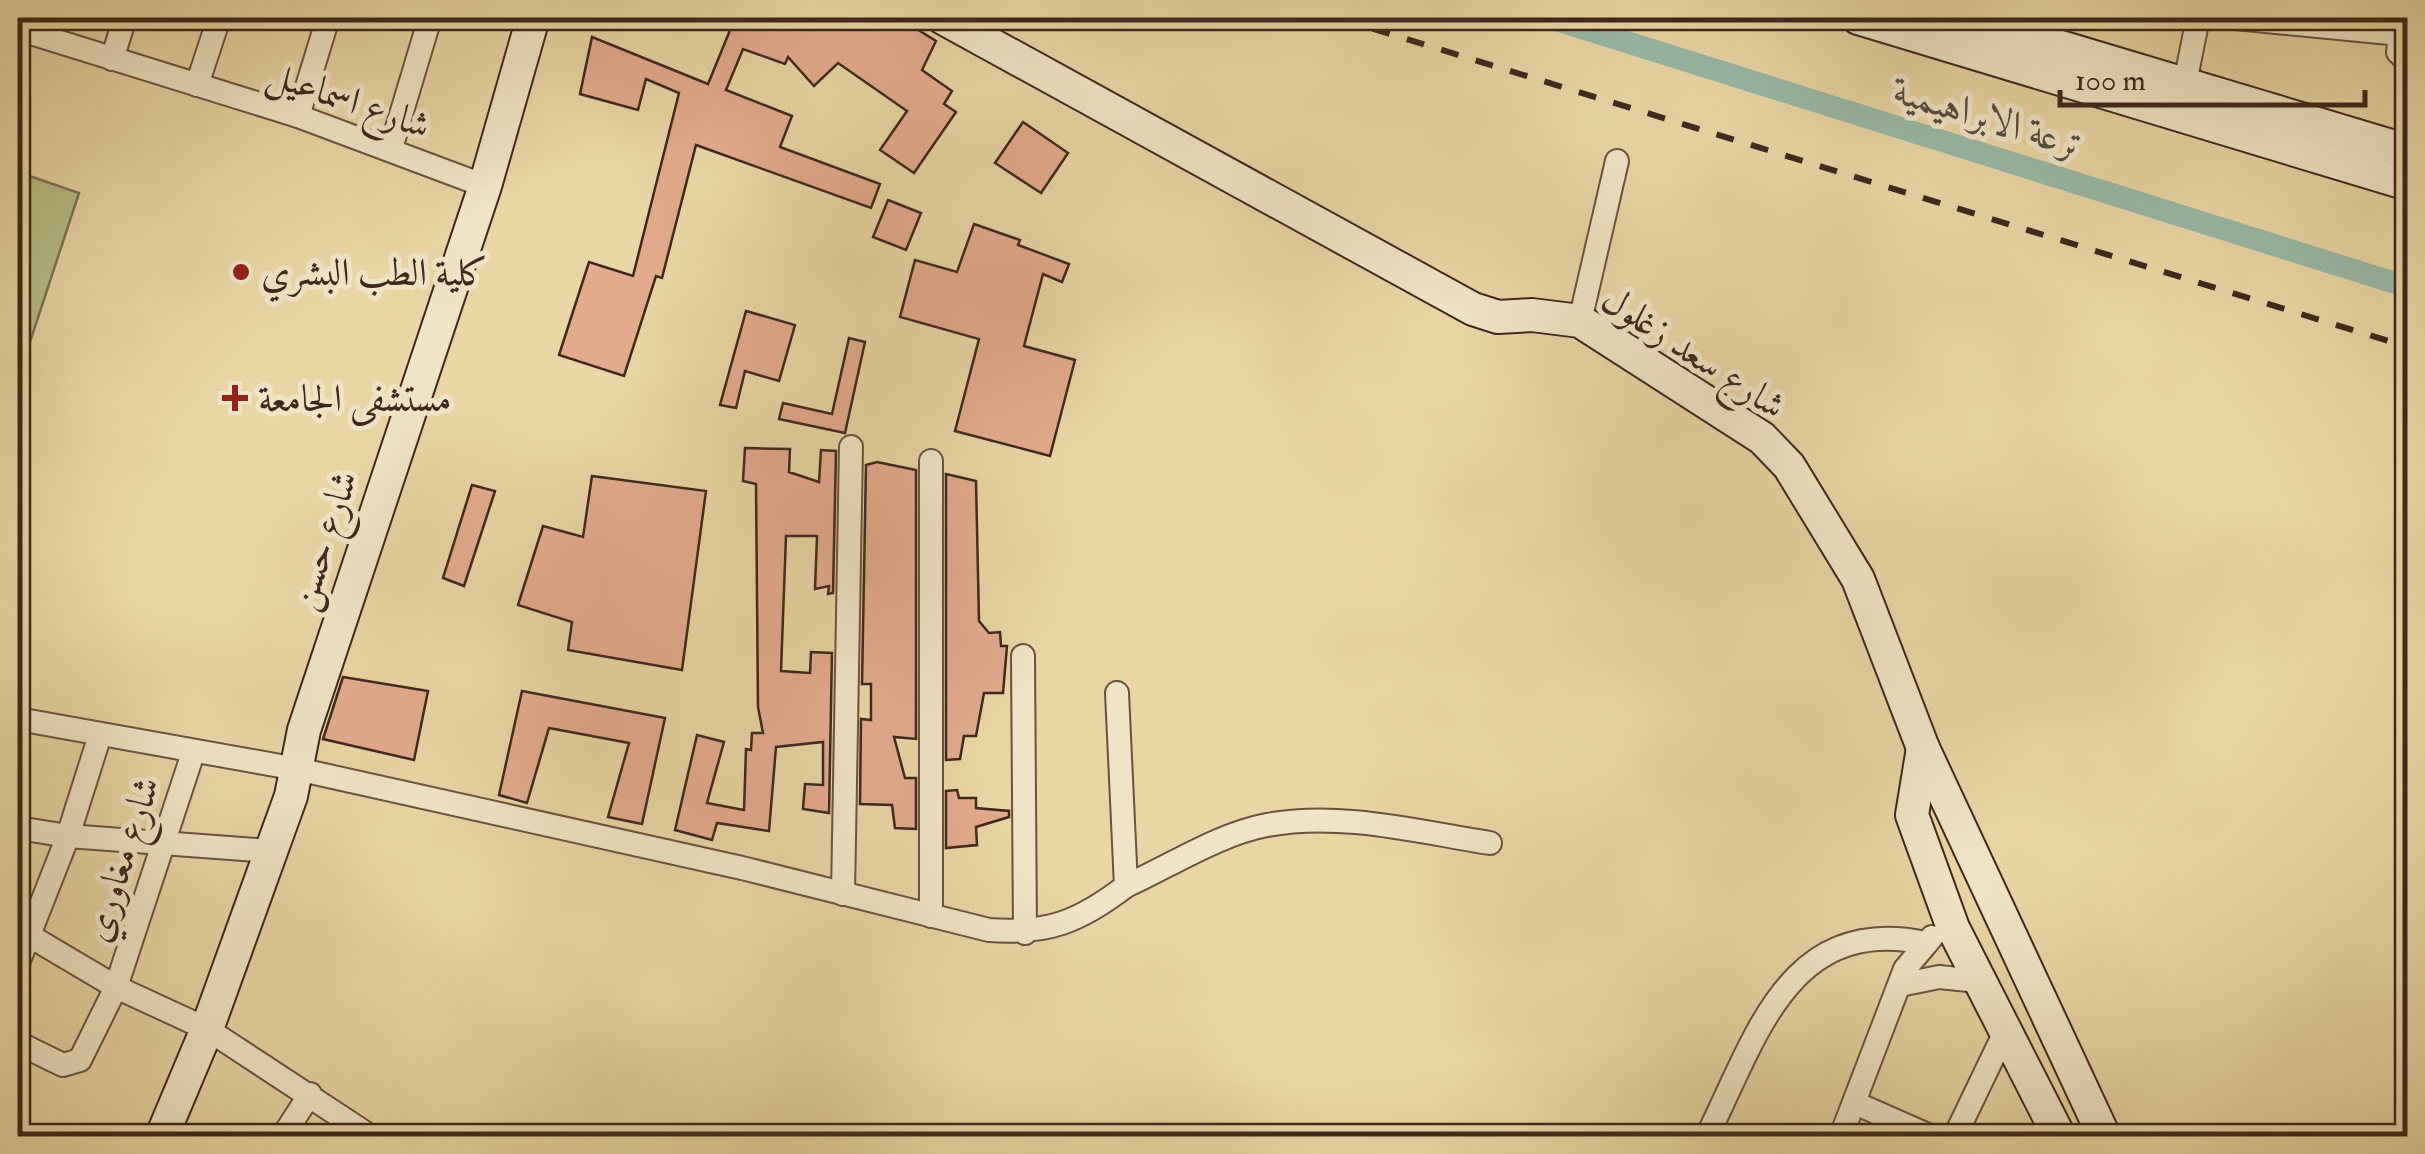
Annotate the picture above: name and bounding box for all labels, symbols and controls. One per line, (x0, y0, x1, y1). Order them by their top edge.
scale bar (2060, 45, 2365, 107)
street label: شارع اسماعيل (259, 50, 437, 156)
text: 100 m (2075, 62, 2146, 99)
water label: ترعة الابراهيمية (1885, 64, 2091, 172)
place label: كلية الطب البشري (261, 249, 488, 303)
marker: كلية الطب البشري (230, 261, 252, 283)
street label: شارع سعد زغلول (1589, 276, 1795, 435)
place label: مستشفى الجامعة (258, 375, 452, 426)
marker: مستشفى الجامعة (222, 385, 248, 411)
street label: شارع حسن (279, 465, 375, 618)
street label: شارع مغاوري (73, 771, 177, 950)

